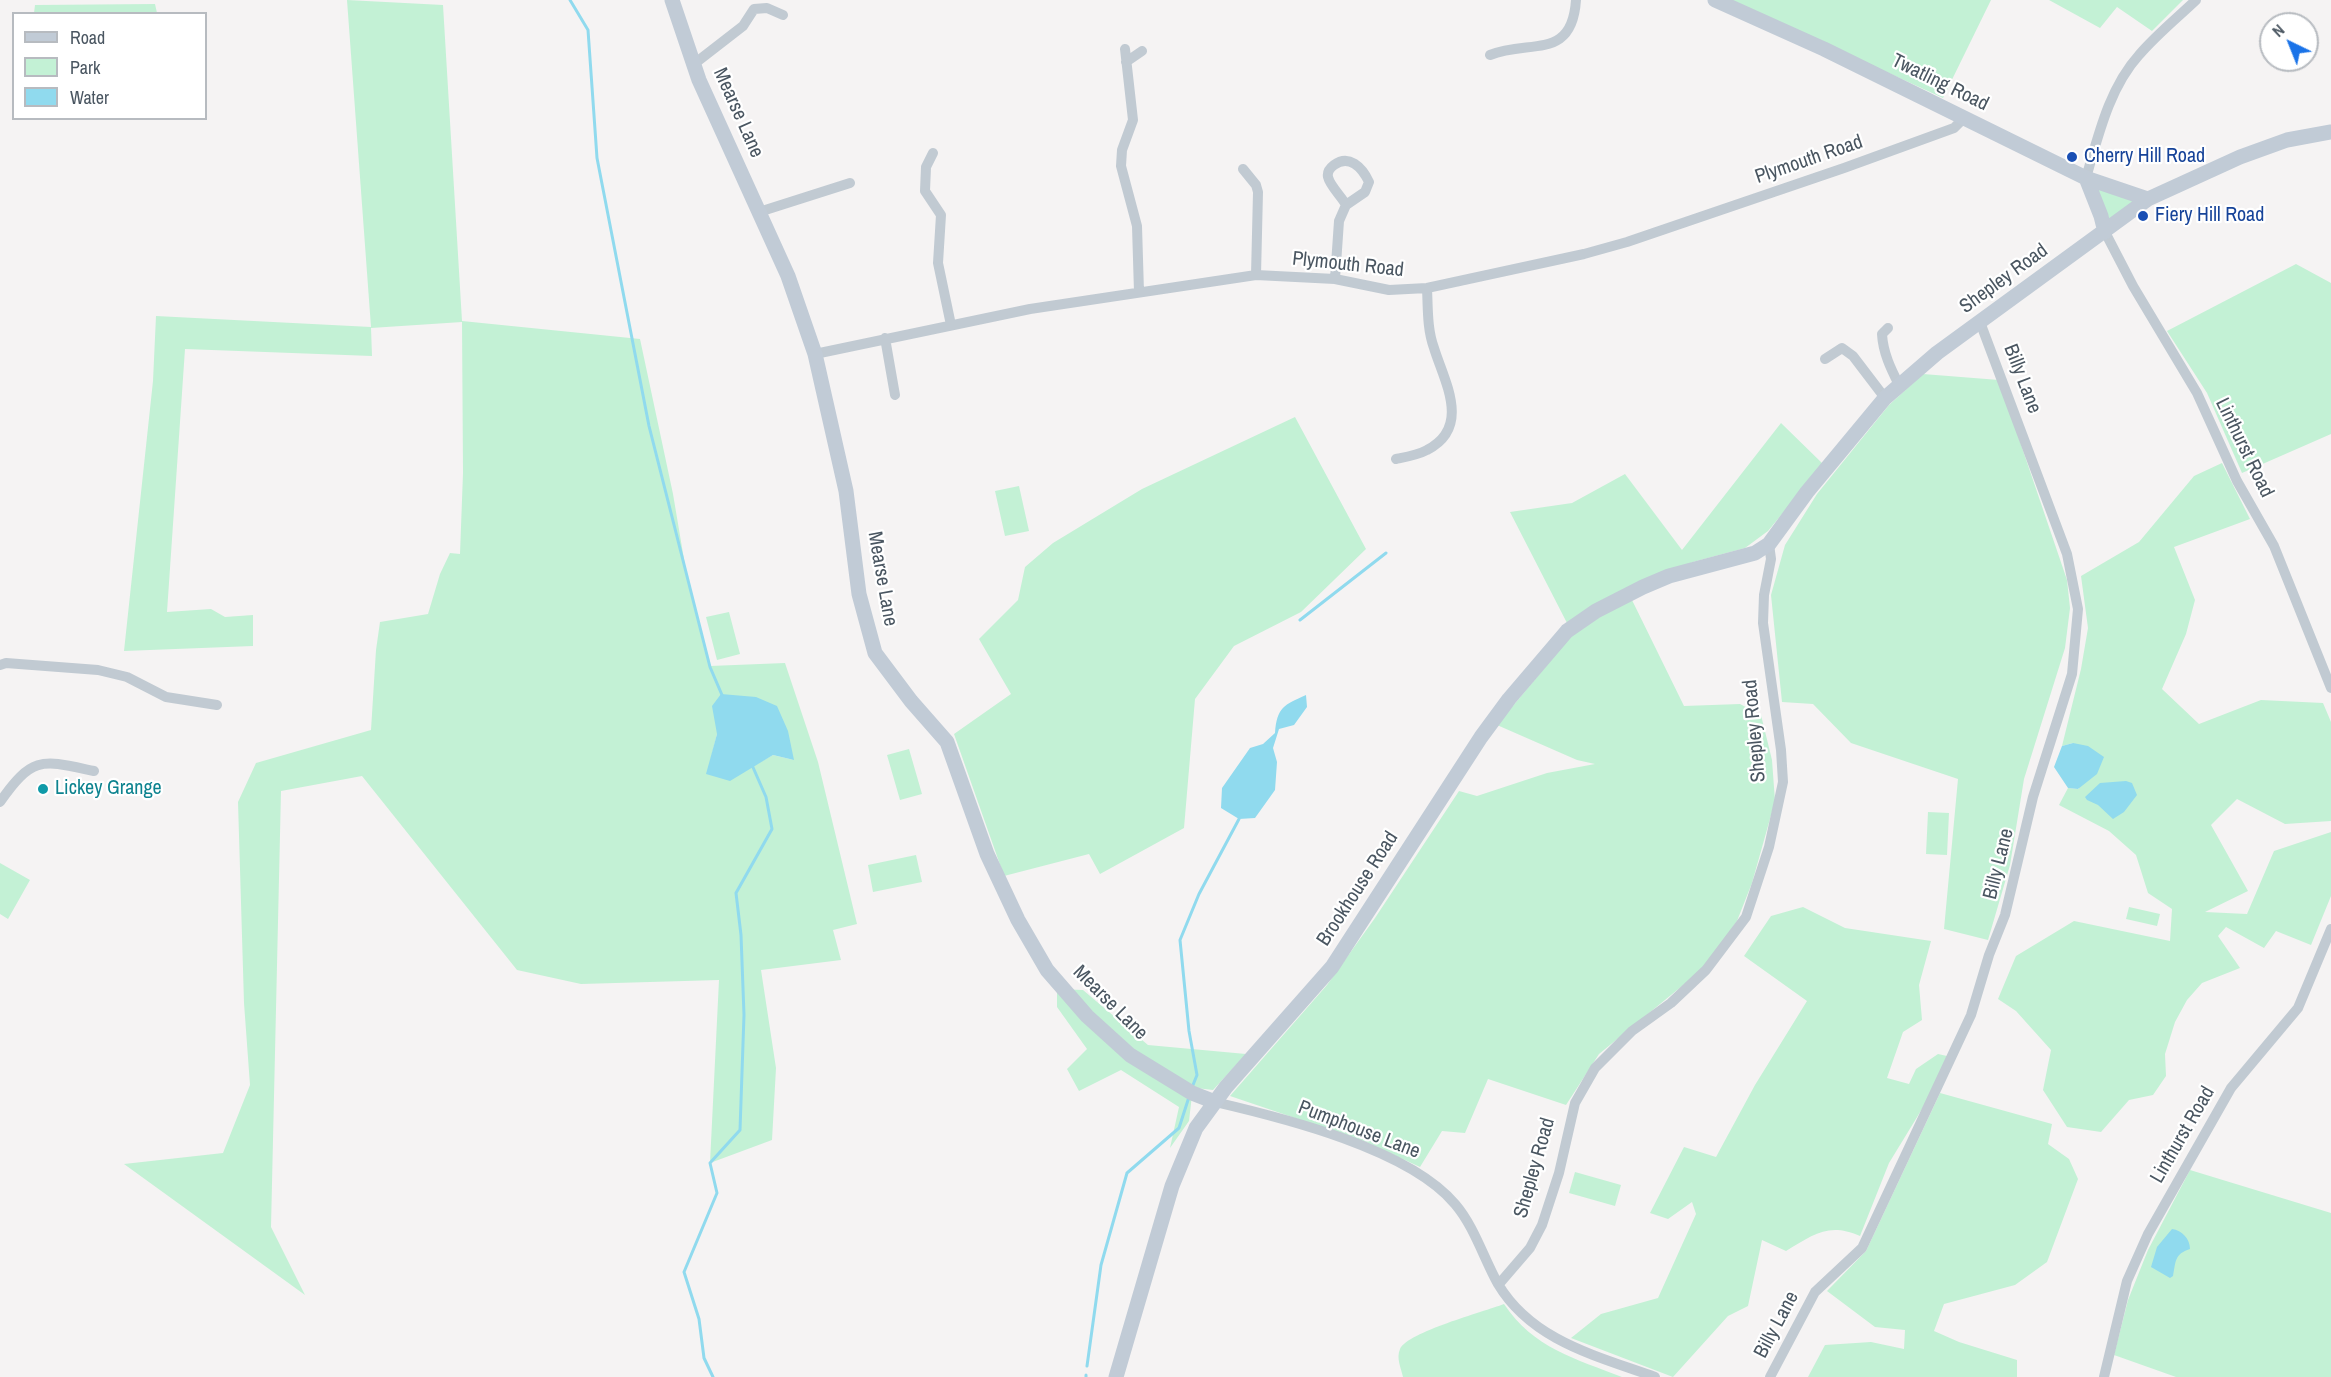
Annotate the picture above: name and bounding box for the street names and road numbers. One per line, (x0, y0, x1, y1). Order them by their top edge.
street label: Twatling Road (1888, 49, 1992, 117)
street label: Mearse Lane (708, 64, 768, 162)
street label: Plymouth Road (1752, 130, 1866, 190)
street label: Shepley Road (1955, 239, 2053, 319)
street label: Plymouth Road (1291, 247, 1405, 283)
street label: Billy Lane (1998, 341, 2046, 417)
street label: Linthurst Road (2210, 394, 2278, 502)
street label: Mearse Lane (862, 530, 902, 628)
street label: Shepley Road (1739, 679, 1771, 783)
street label: Billy Lane (1979, 826, 2019, 902)
street label: Brookhouse Road (1312, 827, 1404, 951)
street label: Mearse Lane (1068, 961, 1152, 1045)
street label: Linthurst Road (2146, 1082, 2220, 1188)
street label: Pumphouse Lane (1295, 1096, 1423, 1164)
street label: Shepley Road (1509, 1115, 1561, 1221)
street label: Billy Lane (1749, 1288, 1805, 1362)

